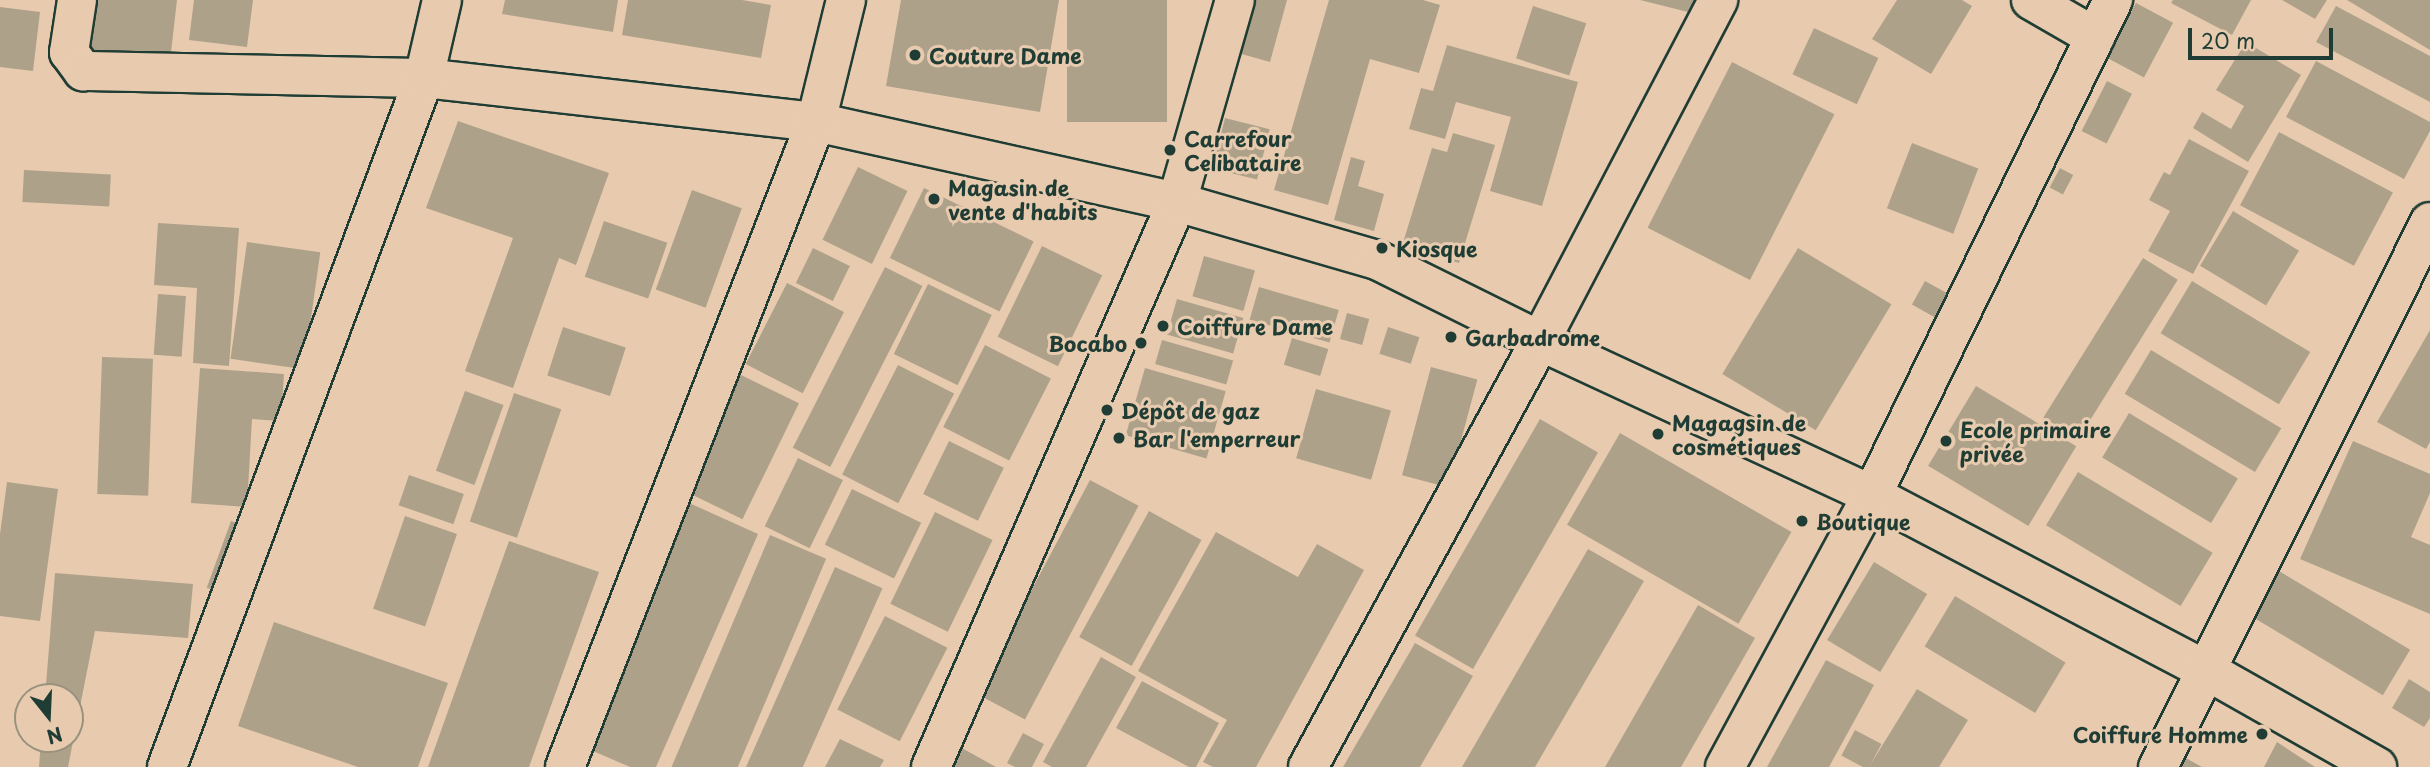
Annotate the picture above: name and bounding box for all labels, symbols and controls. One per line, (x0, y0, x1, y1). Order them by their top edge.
scale bar (2192, 14, 2337, 58)
text: 20 m (2201, 24, 2255, 56)
place label: Couture Dame (929, 42, 1083, 68)
marker: Couture Dame (907, 47, 923, 63)
place label: Carrefour Celibataire (1184, 125, 1301, 175)
marker: Carrefour Celibataire (1162, 142, 1178, 158)
place label: Magasin de vente d'habits (948, 174, 1098, 224)
marker: Magasin de vente d'habits (926, 191, 942, 207)
place label: Kiosque (1396, 235, 1478, 261)
marker: Kiosque (1374, 240, 1390, 256)
place label: Coiffure Dame (1177, 313, 1334, 339)
marker: Coiffure Dame (1155, 318, 1171, 334)
place label: Garbadrome (1465, 324, 1600, 350)
marker: Garbadrome (1443, 329, 1459, 345)
place label: Bocabo (1048, 330, 1127, 356)
marker: Bocabo (1133, 335, 1149, 351)
place label: Dépôt de gaz (1121, 397, 1261, 423)
marker: Dépôt de gaz (1099, 402, 1115, 418)
place label: Magagsin de cosmétiques (1672, 409, 1806, 459)
place label: Ecole primaire privée (1960, 416, 2113, 466)
place label: Bar l'emperreur (1133, 425, 1300, 451)
marker: Magagsin de cosmétiques (1650, 426, 1666, 442)
marker: Bar l'emperreur (1111, 430, 1127, 446)
marker: Ecole primaire privée (1938, 433, 1954, 449)
place label: Boutique (1816, 508, 1911, 534)
marker: Boutique (1794, 513, 1810, 529)
north arrow (14, 683, 84, 753)
text: N (43, 720, 66, 752)
place label: Coiffure Homme (2072, 721, 2248, 747)
marker: Coiffure Homme (2254, 726, 2270, 742)

